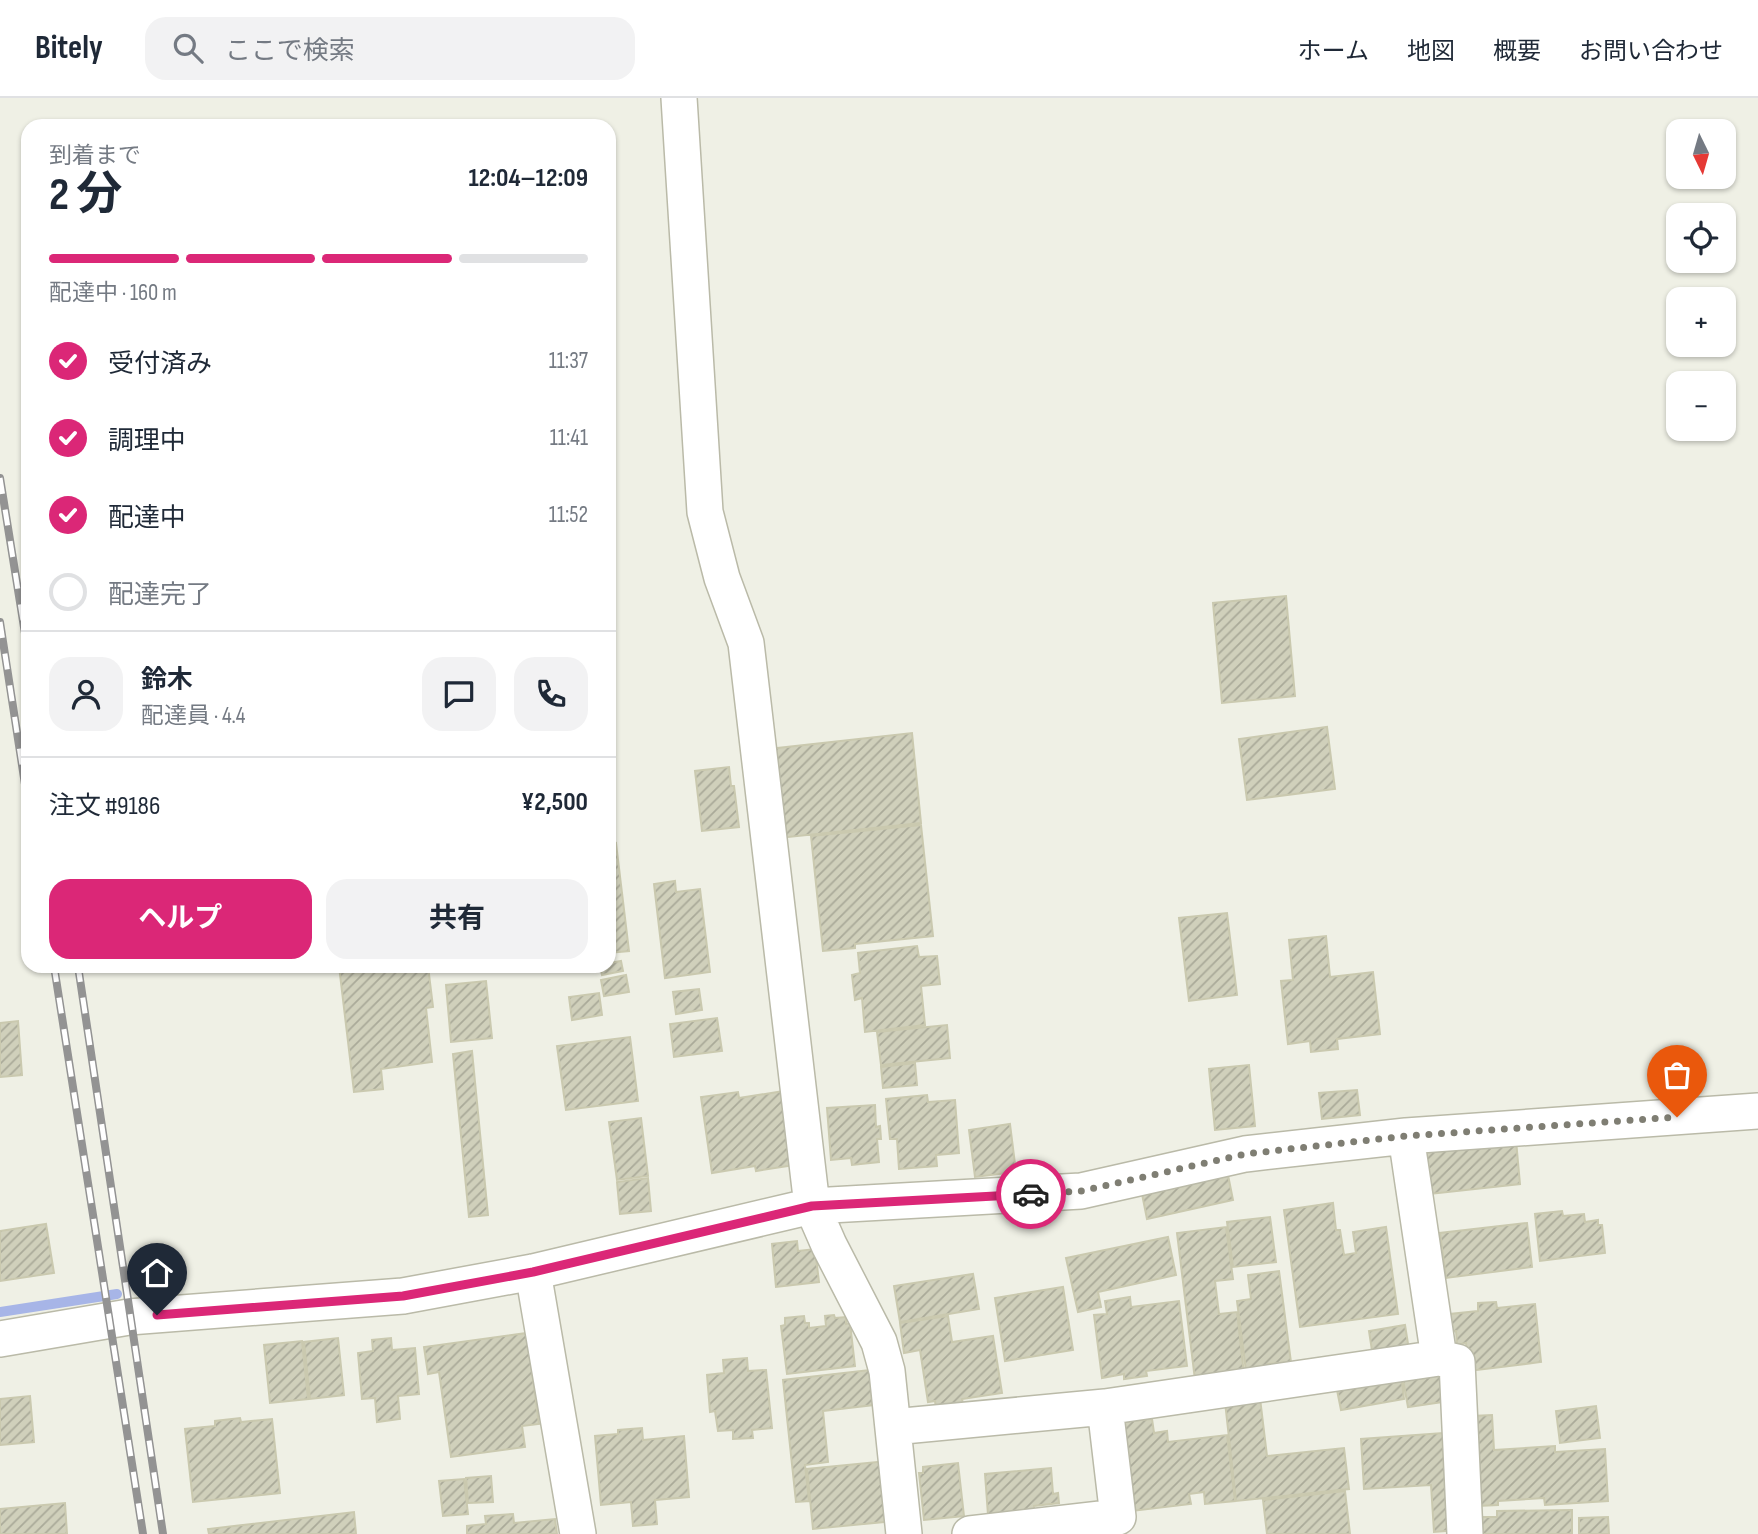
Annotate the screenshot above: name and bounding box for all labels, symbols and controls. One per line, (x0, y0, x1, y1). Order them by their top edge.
search box (145, 17, 635, 80)
text: Bitely (35, 28, 103, 68)
icon: search (169, 29, 207, 67)
text: ここで検索 (225, 36, 355, 67)
text: ホーム (1298, 37, 1369, 66)
text: 地図 (1407, 37, 1455, 66)
text: 概要 (1493, 37, 1541, 66)
text: お問い合わせ (1579, 37, 1723, 66)
north arrow (1666, 119, 1736, 189)
map controls (1666, 119, 1736, 441)
text: 到着まで (49, 142, 141, 170)
text: 12:04–12:09 (468, 163, 588, 194)
text: 2 分 (49, 168, 122, 223)
button: locate (1666, 203, 1736, 273)
text: 配達中 · 160 m (49, 279, 177, 307)
button: + (1666, 287, 1736, 357)
icon: check (49, 342, 87, 380)
text: 11:37 (549, 347, 588, 375)
text: 受付済み (108, 349, 212, 380)
button: − (1666, 371, 1736, 441)
icon: check (49, 419, 87, 457)
text: 11:41 (550, 424, 588, 452)
text: 調理中 (108, 426, 186, 457)
icon: check (49, 496, 87, 534)
text: 11:52 (549, 501, 588, 529)
text: 配達中 (108, 503, 186, 534)
text: 配達完了 (108, 580, 212, 611)
button: person (49, 657, 123, 731)
button: chat (422, 657, 496, 731)
button: phone (514, 657, 588, 731)
text: 鈴木 (141, 665, 193, 696)
text: 配達員 · 4.4 (141, 702, 245, 730)
text: ¥2,500 (521, 787, 588, 818)
text: 注文 #9186 (49, 791, 160, 822)
button: ヘルプ (49, 879, 312, 959)
button: 共有 (326, 879, 588, 959)
pin (1647, 1045, 1707, 1117)
icon: bag (1658, 1056, 1696, 1094)
courier (996, 1159, 1066, 1229)
icon: car (1012, 1175, 1050, 1213)
pin (127, 1243, 187, 1315)
icon: home (138, 1254, 176, 1292)

